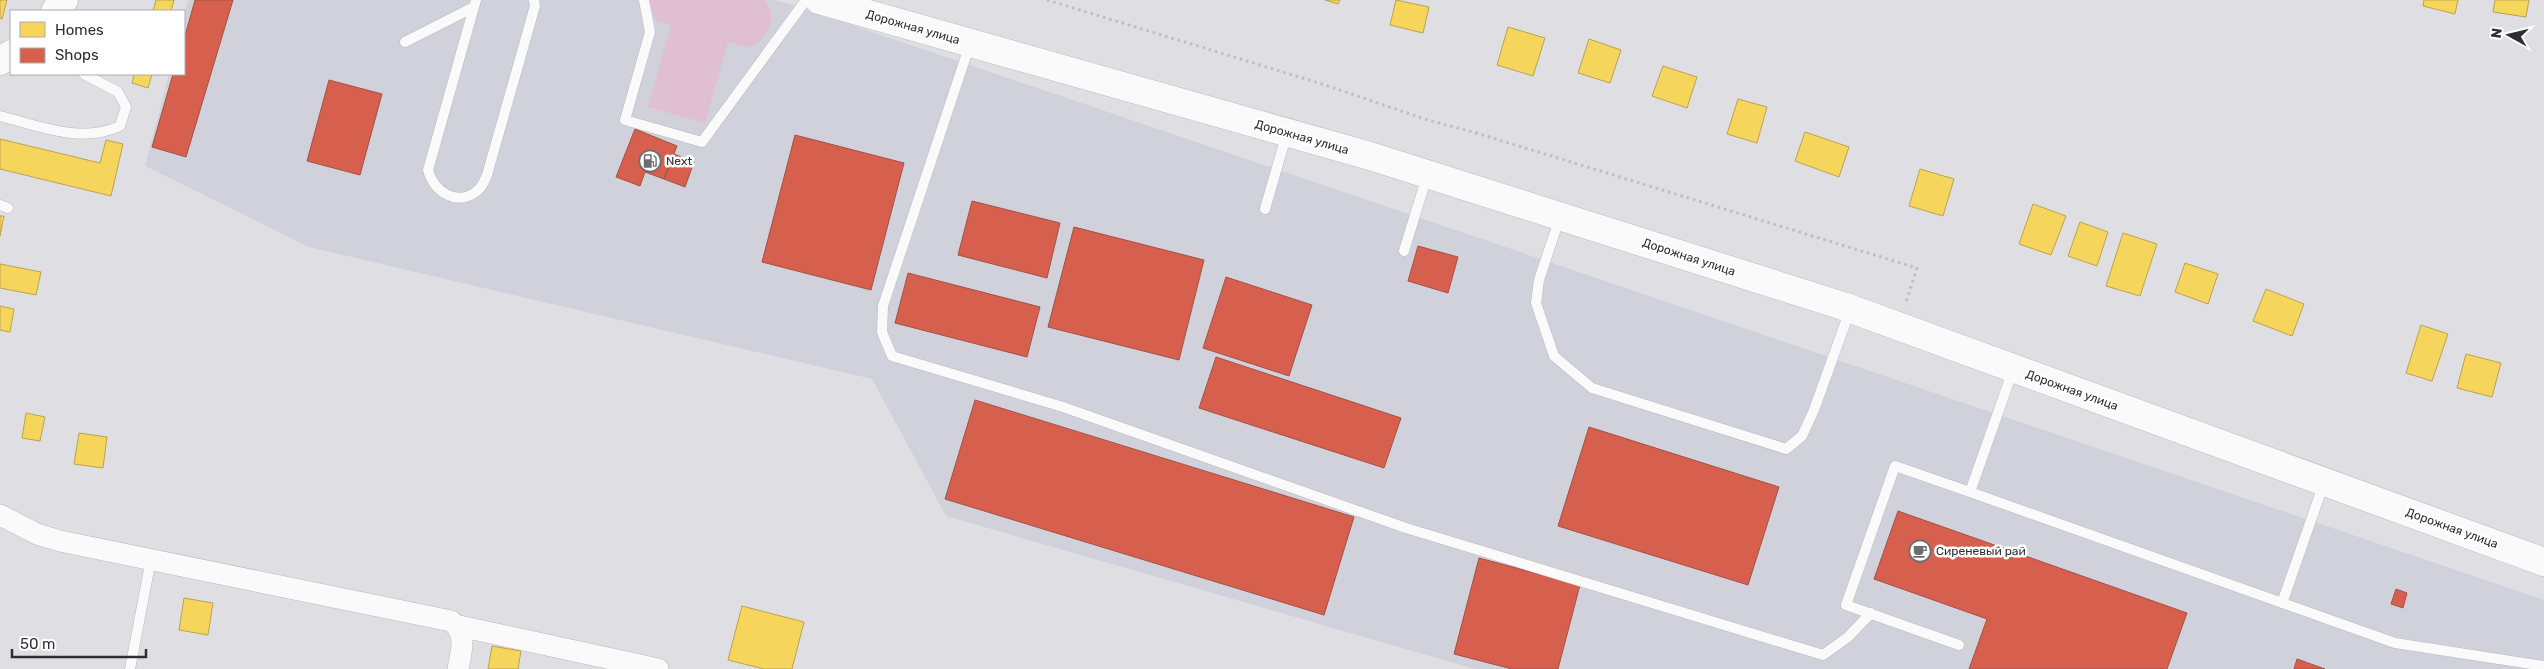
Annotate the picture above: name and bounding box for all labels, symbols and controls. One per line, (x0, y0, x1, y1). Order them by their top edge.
street label: Дорожная улица (864, 7, 962, 47)
legend (10, 10, 185, 75)
north arrow (2484, 10, 2534, 60)
text: Homes (55, 21, 104, 39)
text: N (2488, 27, 2506, 39)
text: Shops (55, 46, 99, 64)
street label: Дорожная улица (1253, 117, 1351, 157)
fuel station icon: Next (638, 149, 662, 173)
place label: Next (666, 154, 692, 168)
street label: Дорожная улица (1641, 235, 1737, 279)
street label: Дорожная улица (2024, 367, 2120, 413)
street label: Дорожная улица (2404, 505, 2500, 551)
cafe icon: Сиреневый рай (1908, 539, 1932, 563)
place label: Сиреневый рай (1936, 544, 2026, 558)
scale bar (12, 626, 146, 658)
text: 50 m (20, 635, 55, 653)

